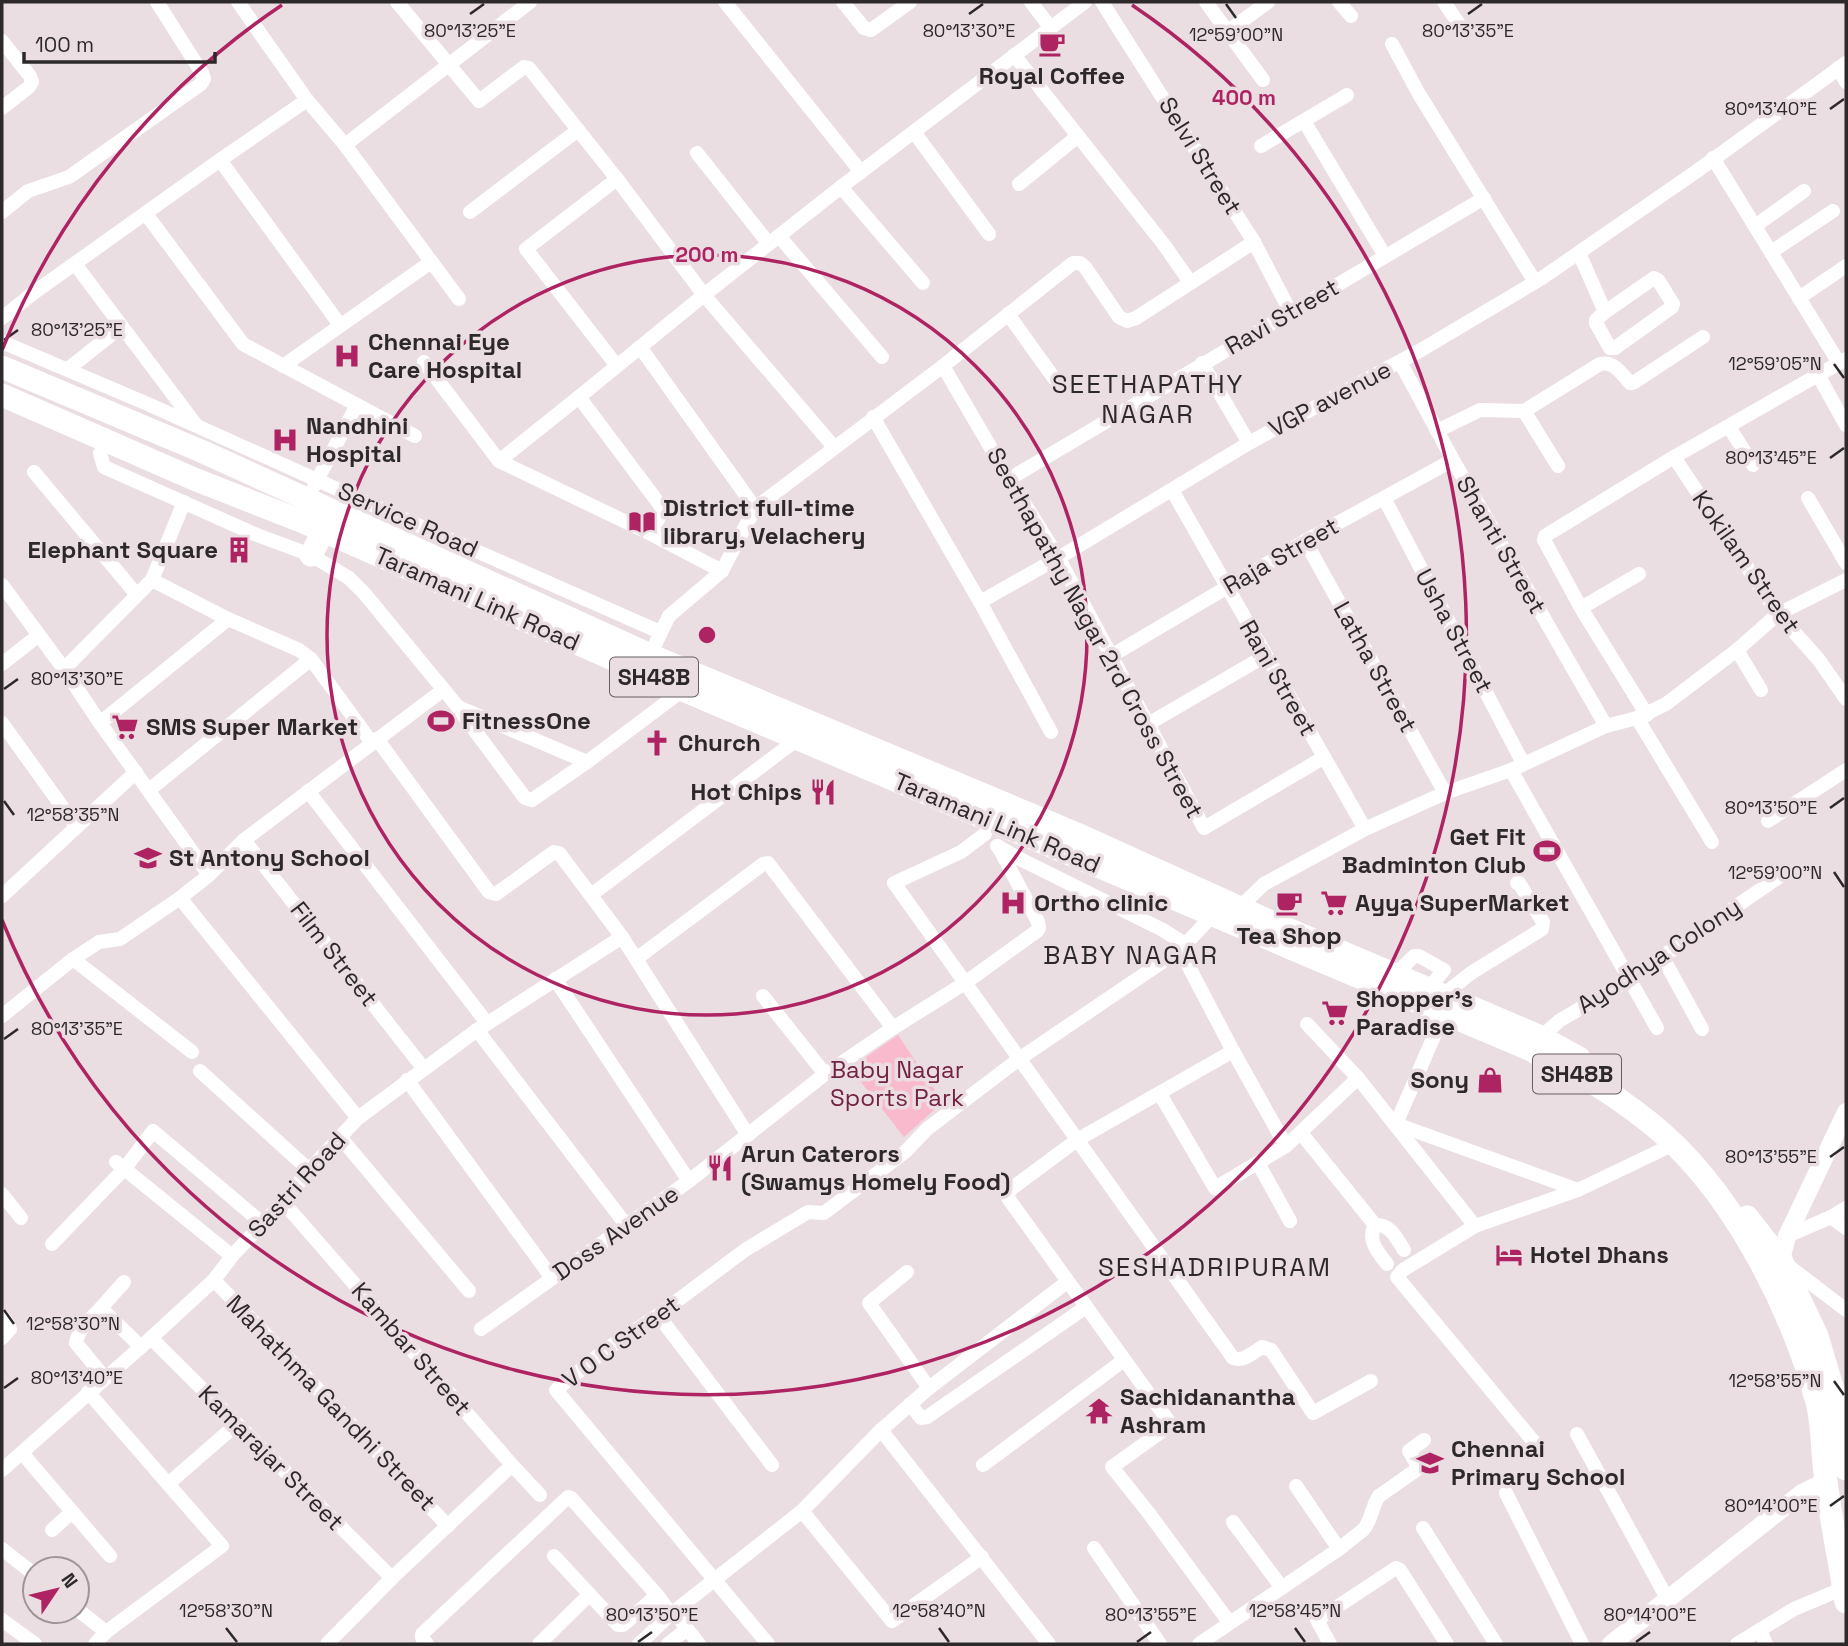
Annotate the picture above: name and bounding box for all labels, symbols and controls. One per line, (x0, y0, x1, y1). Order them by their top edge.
text: 80°13'25"E (424, 19, 516, 42)
text: 80°13'30"E (923, 19, 1015, 42)
text: 80°13'35"E (1422, 19, 1514, 42)
scale bar (24, 21, 215, 65)
text: 12°59'00"N (1189, 23, 1283, 46)
cafe icon: Royal Coffee (1037, 29, 1067, 59)
text: 100 m (35, 31, 94, 58)
place label: Royal Coffee (979, 60, 1125, 91)
text: 400 m (1212, 84, 1276, 111)
street label: Selvi Street (1152, 91, 1249, 220)
text: 80°13'40"E (1725, 97, 1817, 120)
text: 200 m (676, 241, 738, 268)
street label: Ravi Street (1219, 271, 1344, 362)
text: 80°13'25"E (31, 318, 123, 341)
place label: Chennai Eye Care Hospital (368, 326, 522, 385)
hospital icon: Chennai Eye Care Hospital (332, 341, 362, 371)
text: 12°59'05"N (1728, 352, 1822, 375)
street label: VGP avenue (1263, 353, 1396, 444)
district label: SEETHAPATHY NAGAR (1052, 367, 1244, 431)
place label: Nandhini Hospital (306, 410, 408, 469)
hospital icon: Nandhini Hospital (270, 425, 300, 455)
street label: Seethapathy Nagar 2rd Cross Street (980, 442, 1211, 824)
text: 80°13'45"E (1725, 446, 1817, 469)
street label: Shanti Street (1450, 470, 1553, 619)
street label: Service Road (333, 475, 483, 564)
street label: Kokilam Street (1686, 484, 1807, 639)
place label: District full-time library, Velachery (663, 492, 866, 551)
library icon: District full-time library, Velachery (627, 507, 657, 537)
street label: Raja Street (1217, 510, 1344, 601)
place label: Elephant Square (28, 534, 218, 565)
building icon: Elephant Square (224, 535, 254, 565)
street label: Taramani Link Road (370, 539, 585, 658)
street label: Usha Street (1409, 563, 1500, 698)
street label: Latha Street (1327, 596, 1424, 738)
street label: Rani Street (1233, 614, 1324, 741)
centre of rings (695, 623, 719, 647)
road number: SH48B (610, 657, 698, 696)
text: 80°13'30"E (31, 667, 123, 690)
place label: FitnessOne (462, 705, 591, 736)
sports icon: FitnessOne (426, 706, 456, 736)
place label: SMS Super Market (146, 711, 358, 742)
supermarket icon: SMS Super Market (110, 712, 140, 742)
place label: Church (678, 727, 761, 758)
church icon: Church (642, 728, 672, 758)
street label: Taramani Link Road (889, 765, 1105, 880)
place label: Hot Chips (690, 776, 802, 807)
restaurant icon: Hot Chips (808, 777, 838, 807)
text: 80°13'50"E (1725, 796, 1817, 819)
text: 12°58'35"N (26, 803, 120, 826)
place label: Get Fit Badminton Club (1342, 821, 1526, 880)
sports icon: Get Fit Badminton Club (1532, 836, 1562, 866)
place label: St Antony School (169, 842, 370, 873)
school or university icon: St Antony School (133, 843, 163, 873)
text: 12°59'00"N (1728, 861, 1822, 884)
place label: Ortho clinic (1034, 887, 1168, 918)
place label: Ayya SuperMarket (1355, 887, 1570, 918)
hospital icon: Ortho clinic (998, 888, 1028, 918)
cafe icon: Tea Shop (1274, 888, 1304, 918)
supermarket icon: Ayya SuperMarket (1319, 888, 1349, 918)
street label: Ayodhya Colony (1571, 891, 1747, 1020)
street label: Film Street (284, 895, 385, 1012)
place label: Tea Shop (1237, 920, 1342, 951)
district label: BABY NAGAR (1043, 938, 1219, 972)
place label: Shopper's Paradise (1356, 983, 1473, 1042)
supermarket icon: Shopper's Paradise (1320, 998, 1350, 1028)
text: 80°13'35"E (31, 1017, 123, 1040)
park label: Baby Nagar Sports Park (830, 1054, 964, 1113)
road number: SH48B (1533, 1054, 1621, 1093)
place label: Sony (1410, 1064, 1469, 1095)
shop icon: Sony (1475, 1065, 1505, 1095)
street label: Sastri Road (241, 1125, 352, 1244)
place label: Arun Caterors (Swamys Homely Food) (741, 1138, 1010, 1197)
text: 80°13'55"E (1725, 1145, 1817, 1168)
restaurant icon: Arun Caterors (Swamys Homely Food) (705, 1153, 735, 1183)
street label: Doss Avenue (547, 1178, 685, 1287)
place label: Hotel Dhans (1530, 1239, 1669, 1270)
hotel icon: Hotel Dhans (1494, 1240, 1524, 1270)
district label: SESHADRIPURAM (1098, 1250, 1332, 1284)
street label: Kambar Street (345, 1276, 478, 1422)
street label: Mahathma Gandhi Street (220, 1288, 443, 1517)
street label: V O C Street (556, 1289, 686, 1395)
text: 12°58'30"N (26, 1312, 120, 1335)
text: 80°13'40"E (31, 1366, 123, 1389)
text: 12°58'55"N (1729, 1369, 1821, 1392)
street label: Kamarajar Street (192, 1378, 351, 1537)
place label: Sachidanantha Ashram (1120, 1381, 1295, 1440)
temple icon: Sachidanantha Ashram (1084, 1396, 1114, 1426)
place label: Chennai Primary School (1451, 1433, 1625, 1492)
school or university icon: Chennai Primary School (1415, 1448, 1445, 1478)
text: 80°14'00"E (1724, 1494, 1818, 1517)
north arrow (21, 1555, 91, 1625)
text: N (56, 1568, 83, 1593)
text: 12°58'30"N (179, 1599, 273, 1622)
text: 12°58'40"N (892, 1599, 986, 1622)
text: 12°58'45"N (1249, 1599, 1341, 1622)
text: 80°13'50"E (606, 1603, 698, 1626)
text: 80°13'55"E (1105, 1603, 1197, 1626)
text: 80°14'00"E (1603, 1603, 1697, 1626)

